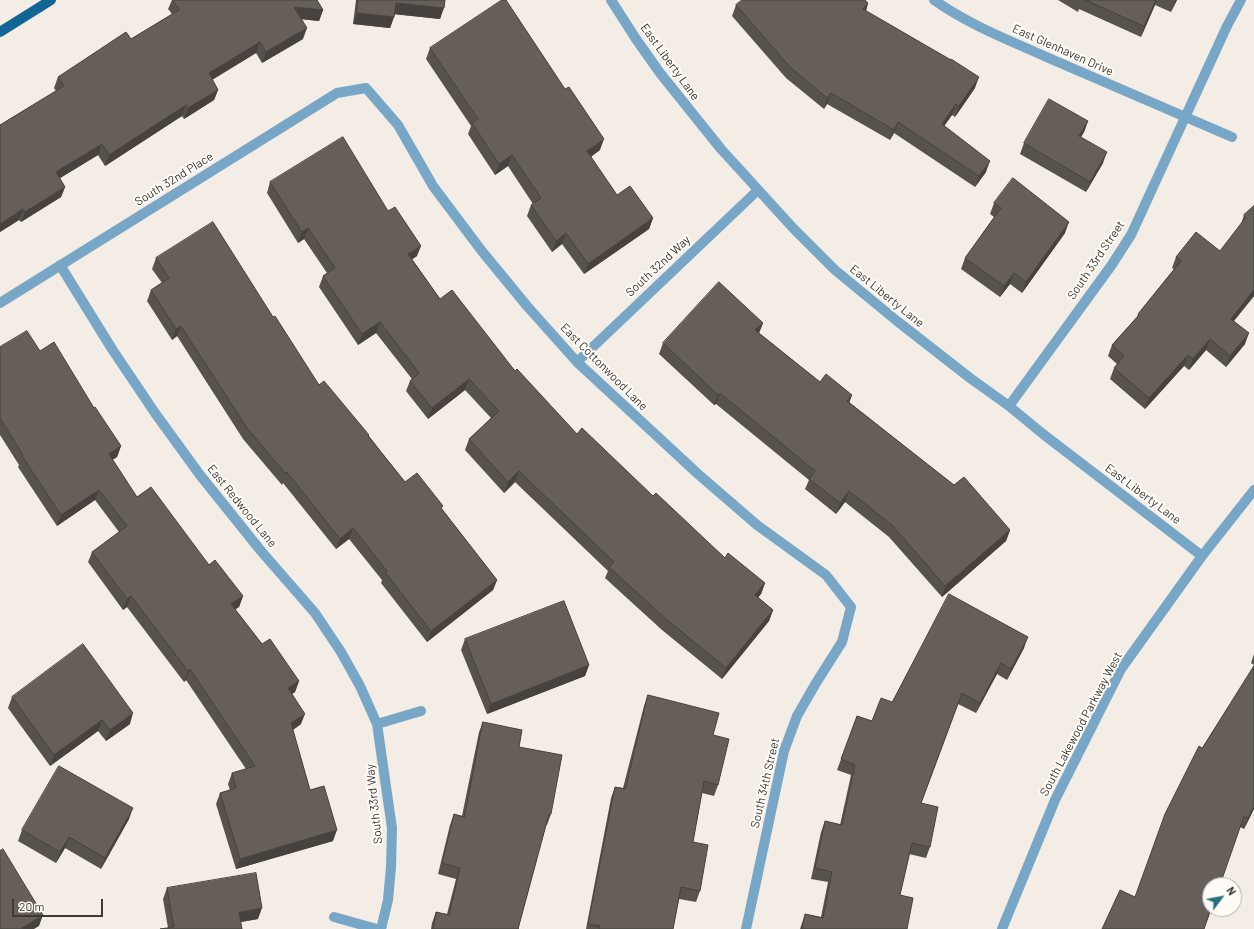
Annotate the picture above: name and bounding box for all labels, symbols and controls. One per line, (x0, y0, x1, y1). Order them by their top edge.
street label: East Liberty Lane (637, 21, 703, 103)
street label: East Glenhaven Drive (1010, 21, 1116, 79)
street label: South 32nd Place (132, 149, 216, 209)
street label: South 33rd Street (1064, 218, 1128, 302)
street label: South 32nd Way (623, 233, 693, 299)
street label: East Liberty Lane (847, 262, 927, 330)
street label: East Cottonwood Lane (557, 320, 651, 414)
street label: East Liberty Lane (1102, 461, 1184, 527)
street label: East Redwood Lane (204, 462, 280, 550)
street label: South Lakewood Parkway West (1037, 649, 1125, 799)
street label: South 34th Street (748, 737, 782, 829)
street label: South 33rd Way (363, 763, 385, 845)
north arrow (1202, 877, 1242, 917)
text: N (1224, 884, 1239, 897)
scale bar (14, 891, 105, 917)
text: 20 m (19, 899, 45, 913)

